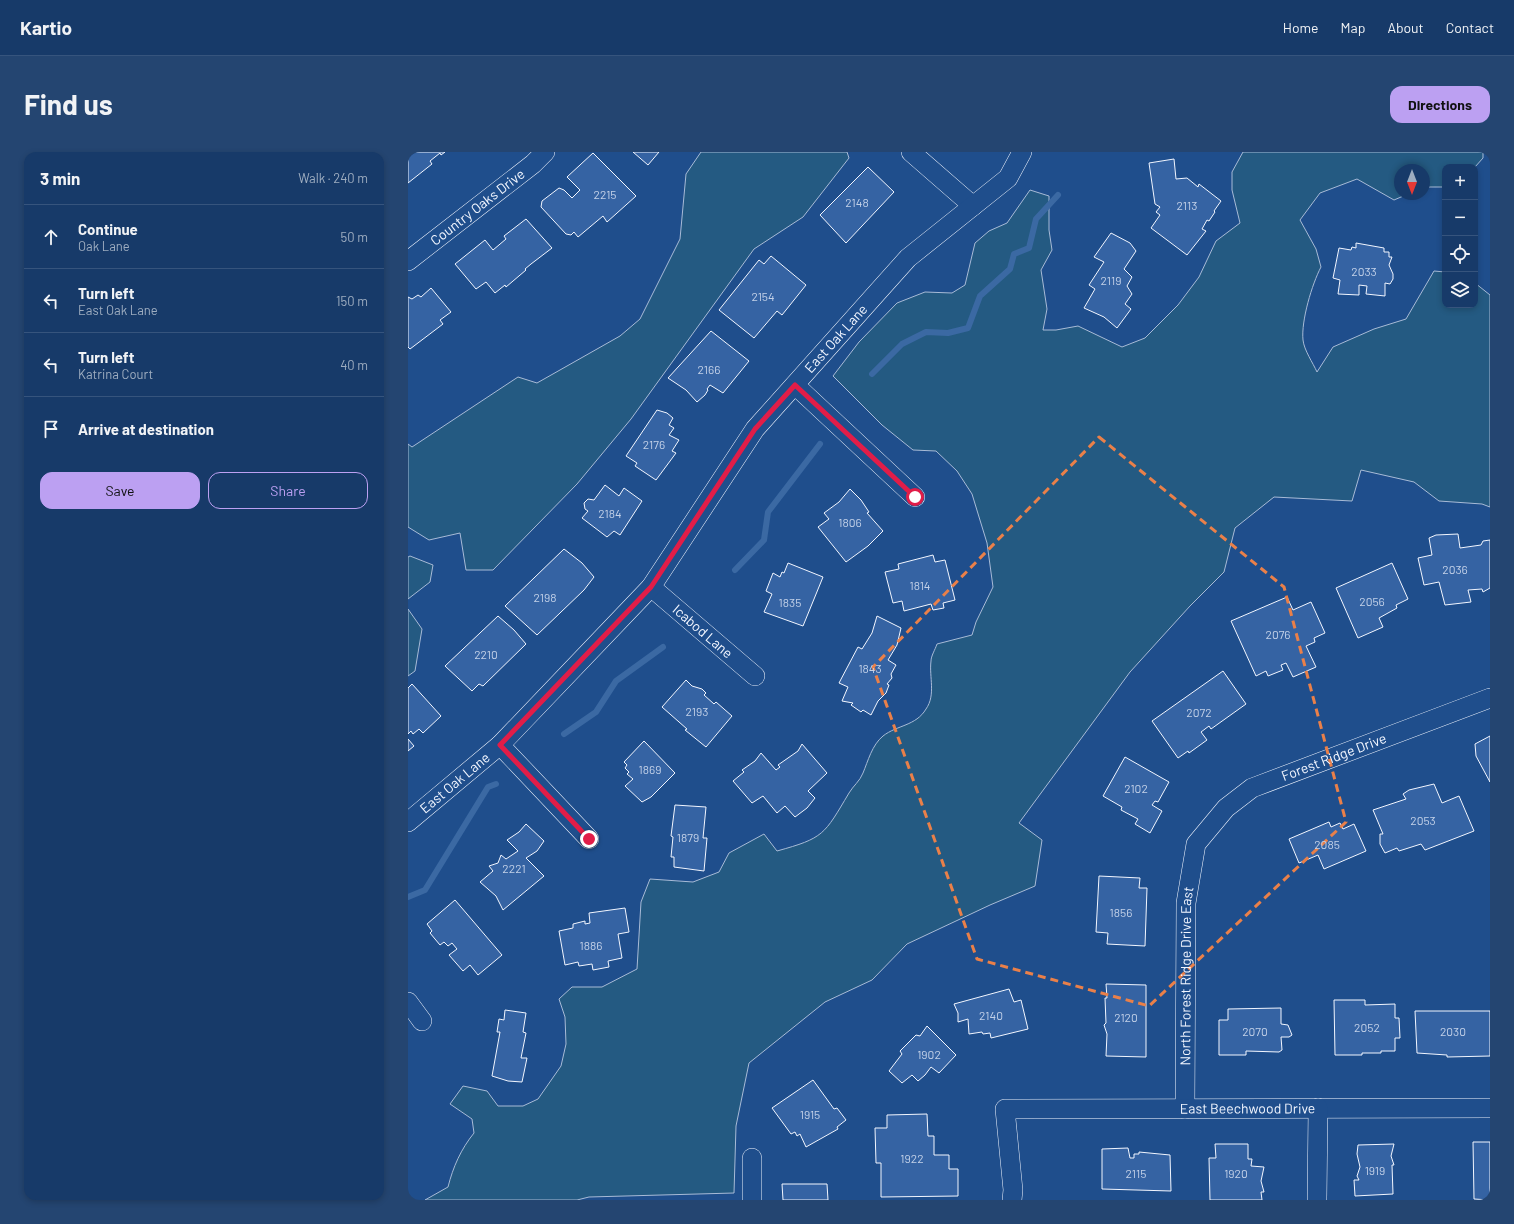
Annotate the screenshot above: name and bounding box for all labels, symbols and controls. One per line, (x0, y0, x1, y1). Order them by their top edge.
text: Kartio (20, 16, 72, 39)
text: Home (1283, 19, 1319, 36)
text: Map (1341, 19, 1365, 36)
text: About (1387, 19, 1424, 36)
text: Contact (1446, 19, 1494, 36)
button: Directions (1390, 86, 1490, 123)
text: Find us (24, 87, 113, 121)
north arrow (1394, 164, 1430, 200)
map controls (1442, 164, 1478, 308)
button: + (1442, 164, 1478, 200)
street label: Country Oaks Drive (427, 165, 528, 249)
text: 3 min (40, 168, 80, 188)
text: Walk · 240 m (298, 170, 368, 186)
house number: 2215 (593, 187, 617, 201)
house number: 2148 (845, 195, 869, 209)
house number: 2113 (1177, 198, 1197, 212)
button: − (1442, 200, 1478, 236)
text: Continue (78, 220, 138, 238)
icon: ahead (40, 226, 62, 248)
text: 50 m (341, 229, 368, 245)
button: locate (1442, 236, 1478, 272)
text: Oak Lane (78, 238, 130, 254)
house number: 2033 (1351, 264, 1377, 278)
button: layers (1442, 272, 1478, 308)
house number: 2119 (1101, 273, 1121, 287)
text: Turn left (78, 284, 134, 302)
house number: 2154 (751, 289, 775, 303)
icon: left (40, 290, 62, 312)
text: 150 m (336, 293, 368, 309)
street label: East Oak Lane (801, 301, 871, 376)
text: East Oak Lane (78, 302, 158, 318)
text: Turn left (78, 348, 134, 366)
icon: left (40, 354, 62, 376)
text: 40 m (340, 357, 368, 373)
house number: 2166 (698, 362, 720, 376)
text: Katrina Court (78, 366, 153, 382)
icon: arrive (40, 418, 62, 440)
text: Arrive at destination (78, 420, 214, 438)
house number: 2176 (643, 437, 665, 451)
button: Save (40, 472, 200, 509)
button: Share (208, 472, 368, 509)
route start (906, 488, 924, 506)
house number: 2184 (598, 506, 622, 520)
house number: 1806 (838, 515, 862, 529)
house number: 2036 (1442, 562, 1468, 576)
house number: 1814 (910, 578, 930, 592)
house number: 2198 (534, 590, 556, 604)
house number: 2056 (1359, 594, 1385, 608)
house number: 1835 (779, 595, 801, 609)
street label: Icabod Lane (669, 600, 737, 661)
house number: 2076 (1265, 627, 1291, 641)
house number: 2210 (474, 647, 498, 661)
house number: 1843 (858, 661, 882, 675)
house number: 2193 (686, 704, 708, 718)
house number: 2072 (1186, 705, 1212, 719)
street label: Forest Ridge Drive (1279, 729, 1389, 784)
street label: East Oak Lane (416, 748, 493, 817)
house number: 1869 (639, 762, 661, 776)
house number: 2102 (1124, 781, 1148, 795)
house number: 2053 (1410, 813, 1436, 827)
route end (580, 830, 598, 848)
house number: 1879 (677, 830, 699, 844)
house number: 2085 (1314, 837, 1340, 851)
house number: 2221 (502, 861, 526, 875)
street label: North Forest Ridge Drive East (1176, 885, 1197, 1066)
house number: 1856 (1110, 905, 1132, 919)
house number: 1886 (580, 938, 602, 952)
house number: 2140 (979, 1008, 1003, 1022)
house number: 2120 (1114, 1010, 1138, 1024)
house number: 2052 (1354, 1020, 1380, 1034)
house number: 2070 (1242, 1024, 1268, 1038)
house number: 2030 (1440, 1024, 1466, 1038)
house number: 1902 (917, 1047, 941, 1061)
street label: East Beechwood Drive (1180, 1099, 1315, 1117)
house number: 1915 (800, 1107, 820, 1121)
house number: 1922 (900, 1151, 924, 1165)
house number: 1919 (1365, 1163, 1385, 1177)
house number: 2115 (1126, 1166, 1146, 1180)
house number: 1920 (1224, 1166, 1248, 1180)

